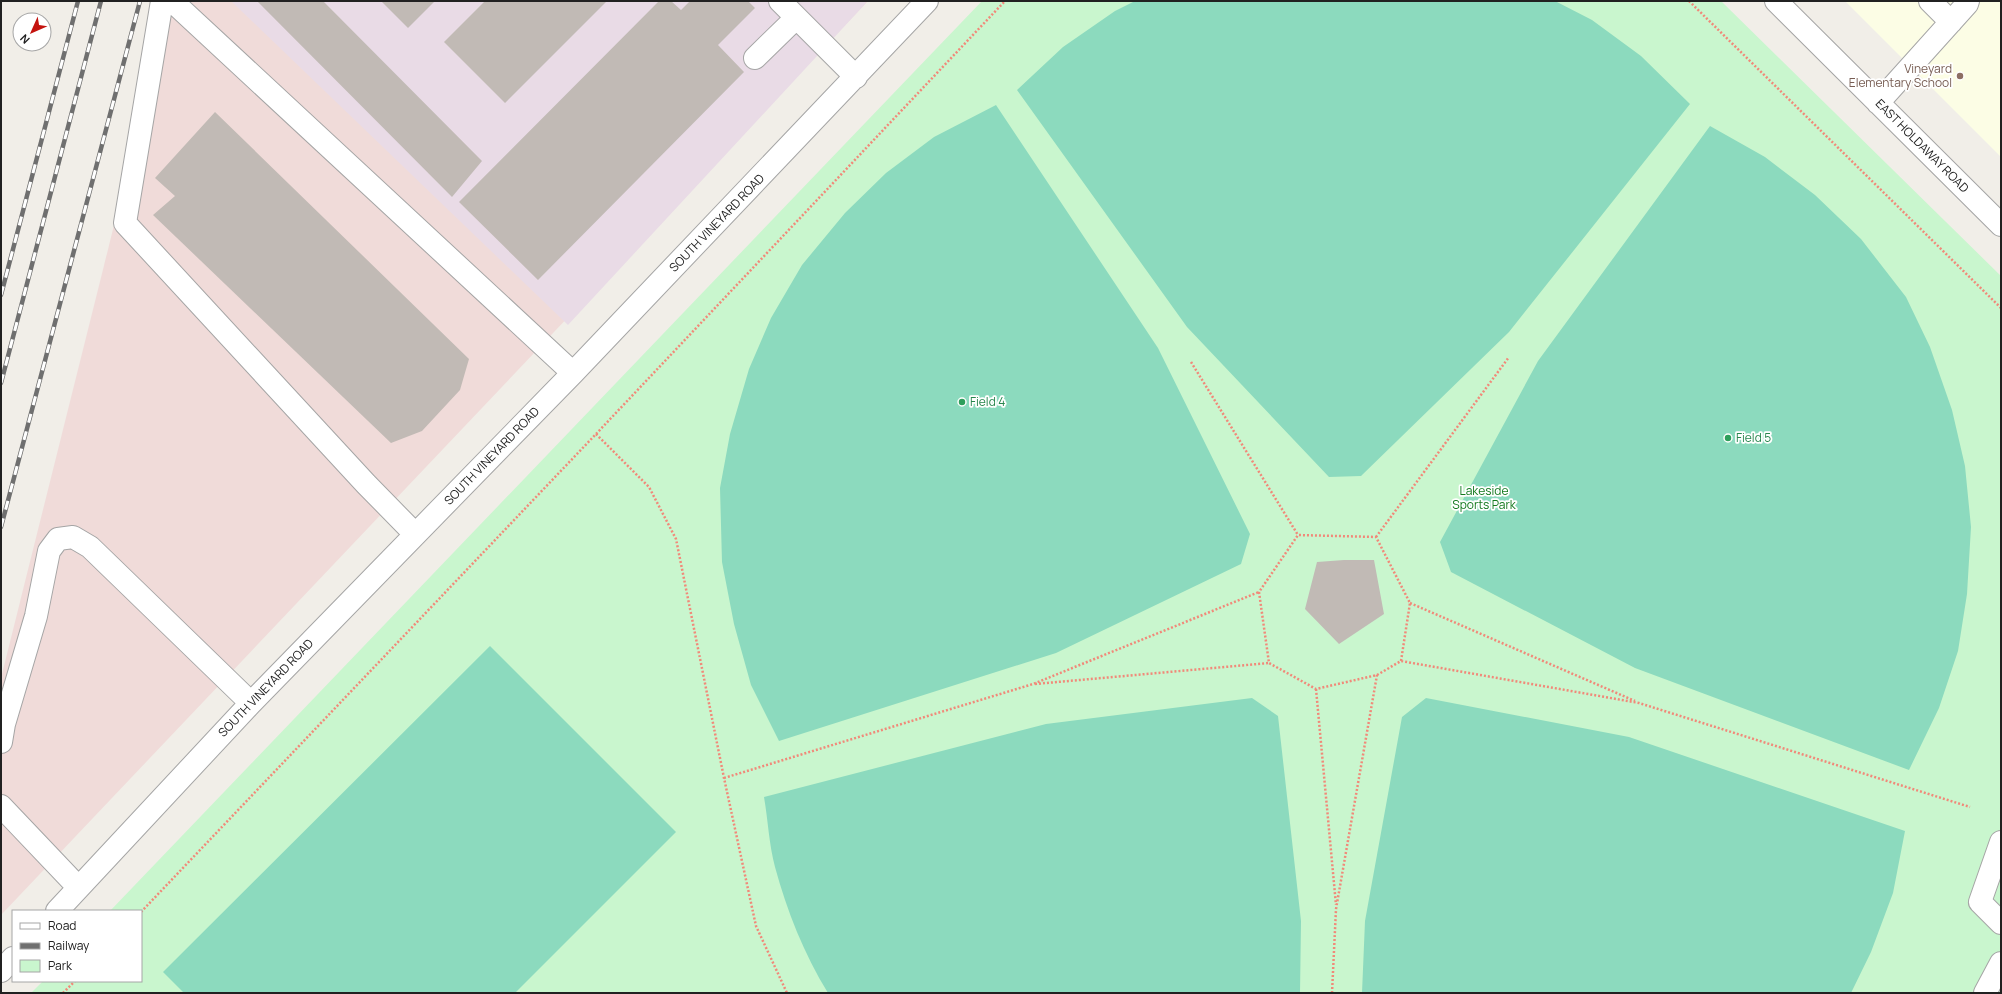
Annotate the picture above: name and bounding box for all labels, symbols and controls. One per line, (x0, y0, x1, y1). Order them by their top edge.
north arrow (12, 12, 52, 52)
text: N (16, 31, 33, 48)
place label: Vineyard Elementary School (1849, 60, 1952, 91)
marker: Vineyard Elementary School (1955, 71, 1965, 81)
street label: EAST HOLDAWAY ROAD (1872, 95, 1973, 196)
street label: SOUTH VINEYARD ROAD (665, 170, 768, 275)
place label: Field 4 (970, 393, 1005, 410)
marker: Field 4 (957, 397, 967, 407)
street label: SOUTH VINEYARD ROAD (440, 403, 543, 508)
place label: Field 5 (1736, 429, 1771, 446)
marker: Field 5 (1723, 433, 1733, 443)
park label: Lakeside Sports Park (1452, 482, 1517, 513)
street label: SOUTH VINEYARD ROAD (214, 635, 317, 740)
legend (12, 910, 142, 982)
text: Road (48, 917, 76, 934)
text: Railway (48, 937, 90, 954)
text: Park (48, 957, 73, 974)

